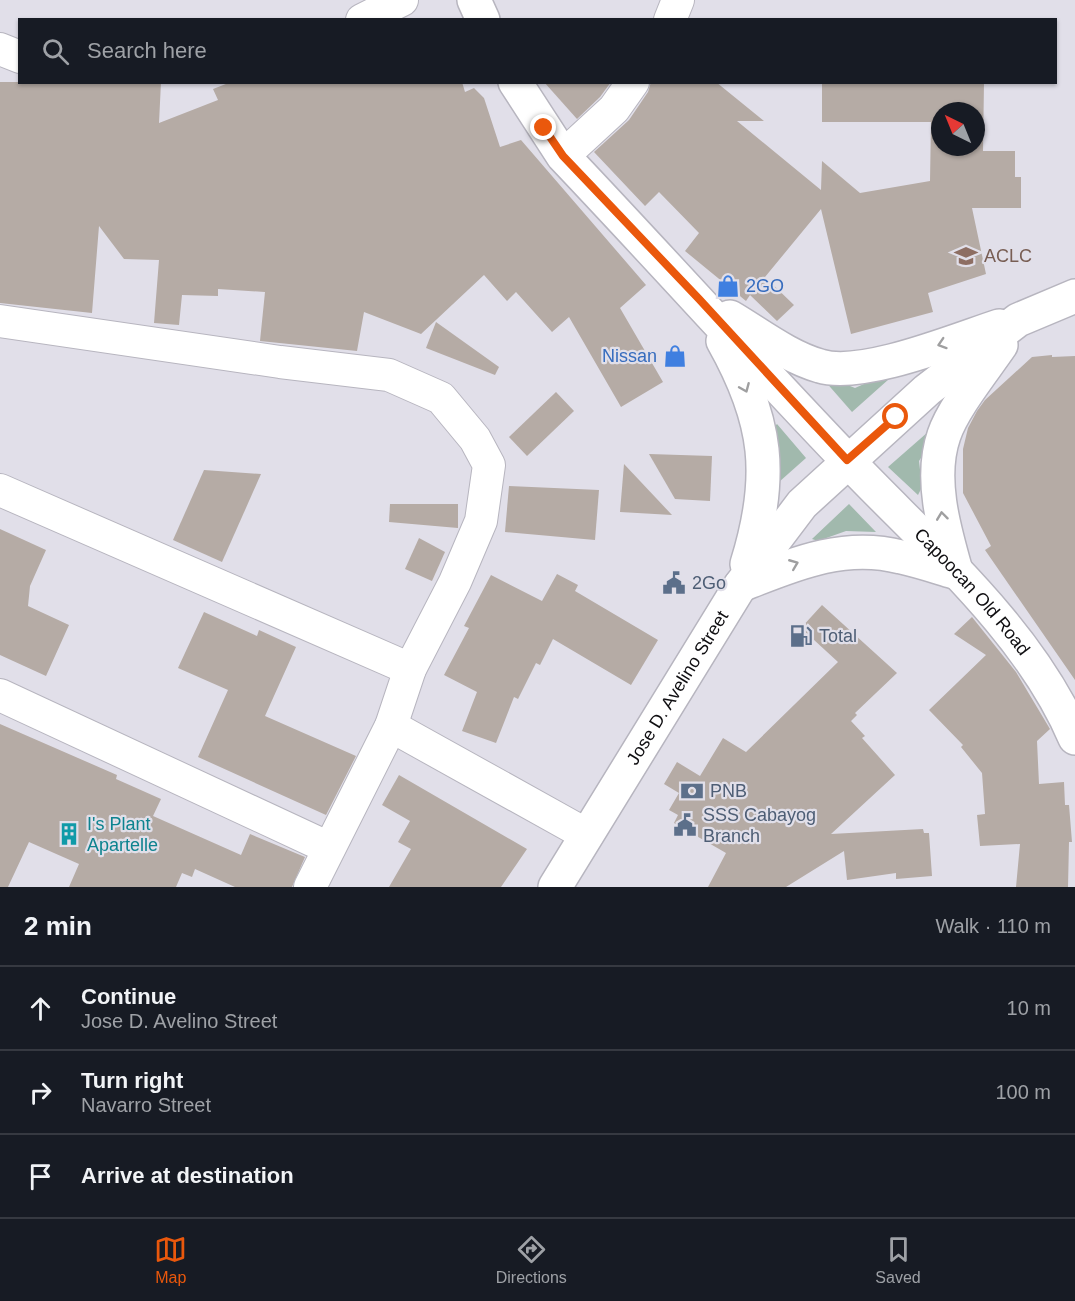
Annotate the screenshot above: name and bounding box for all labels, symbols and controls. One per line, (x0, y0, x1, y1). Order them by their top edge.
search box (18, 18, 1057, 84)
icon: search (39, 35, 72, 68)
text: Search here (87, 38, 207, 63)
north arrow (931, 102, 985, 156)
route end (530, 114, 556, 140)
school or university icon: ACLC (953, 243, 979, 269)
place label: ACLC (984, 246, 1032, 266)
shop icon: 2GO (715, 273, 741, 299)
place label: 2GO (746, 276, 784, 296)
one-way arrow (937, 337, 948, 349)
shop icon: Nissan (662, 343, 688, 369)
place label: Nissan (602, 346, 657, 366)
one-way arrow (738, 381, 750, 392)
route start (882, 403, 908, 429)
one-way arrow (937, 512, 949, 521)
street label: Capoocan Old Road (910, 524, 1034, 659)
one-way arrow (788, 559, 799, 571)
public building icon: 2Go (661, 570, 687, 596)
place label: 2Go (692, 573, 726, 593)
street label: Jose D. Avelino Street (623, 607, 732, 768)
fuel station icon: Total (788, 623, 814, 649)
place label: Total (819, 626, 857, 646)
bank icon: PNB (679, 778, 705, 804)
place label: PNB (710, 781, 747, 801)
place label: SSS Cabayog Branch (703, 805, 816, 846)
public building icon: SSS Cabayog Branch (672, 812, 698, 838)
place label: I's Plant Apartelle (87, 814, 158, 855)
building icon: I's Plant Apartelle (56, 821, 82, 847)
text: 2 min (24, 911, 92, 941)
text: Walk · 110 m (935, 915, 1051, 937)
text: Continue (81, 984, 176, 1009)
icon: ahead (24, 992, 57, 1025)
text: 10 m (1007, 997, 1051, 1019)
text: Jose D. Avelino Street (81, 1010, 277, 1032)
text: Turn right (81, 1068, 183, 1093)
icon: right (24, 1076, 57, 1109)
text: 100 m (995, 1081, 1051, 1103)
text: Navarro Street (81, 1094, 211, 1116)
icon: arrive (24, 1160, 57, 1193)
text: Arrive at destination (81, 1163, 294, 1188)
tab: Map (154, 1233, 187, 1287)
tab: Directions (496, 1233, 567, 1287)
tab: Saved (875, 1233, 921, 1287)

